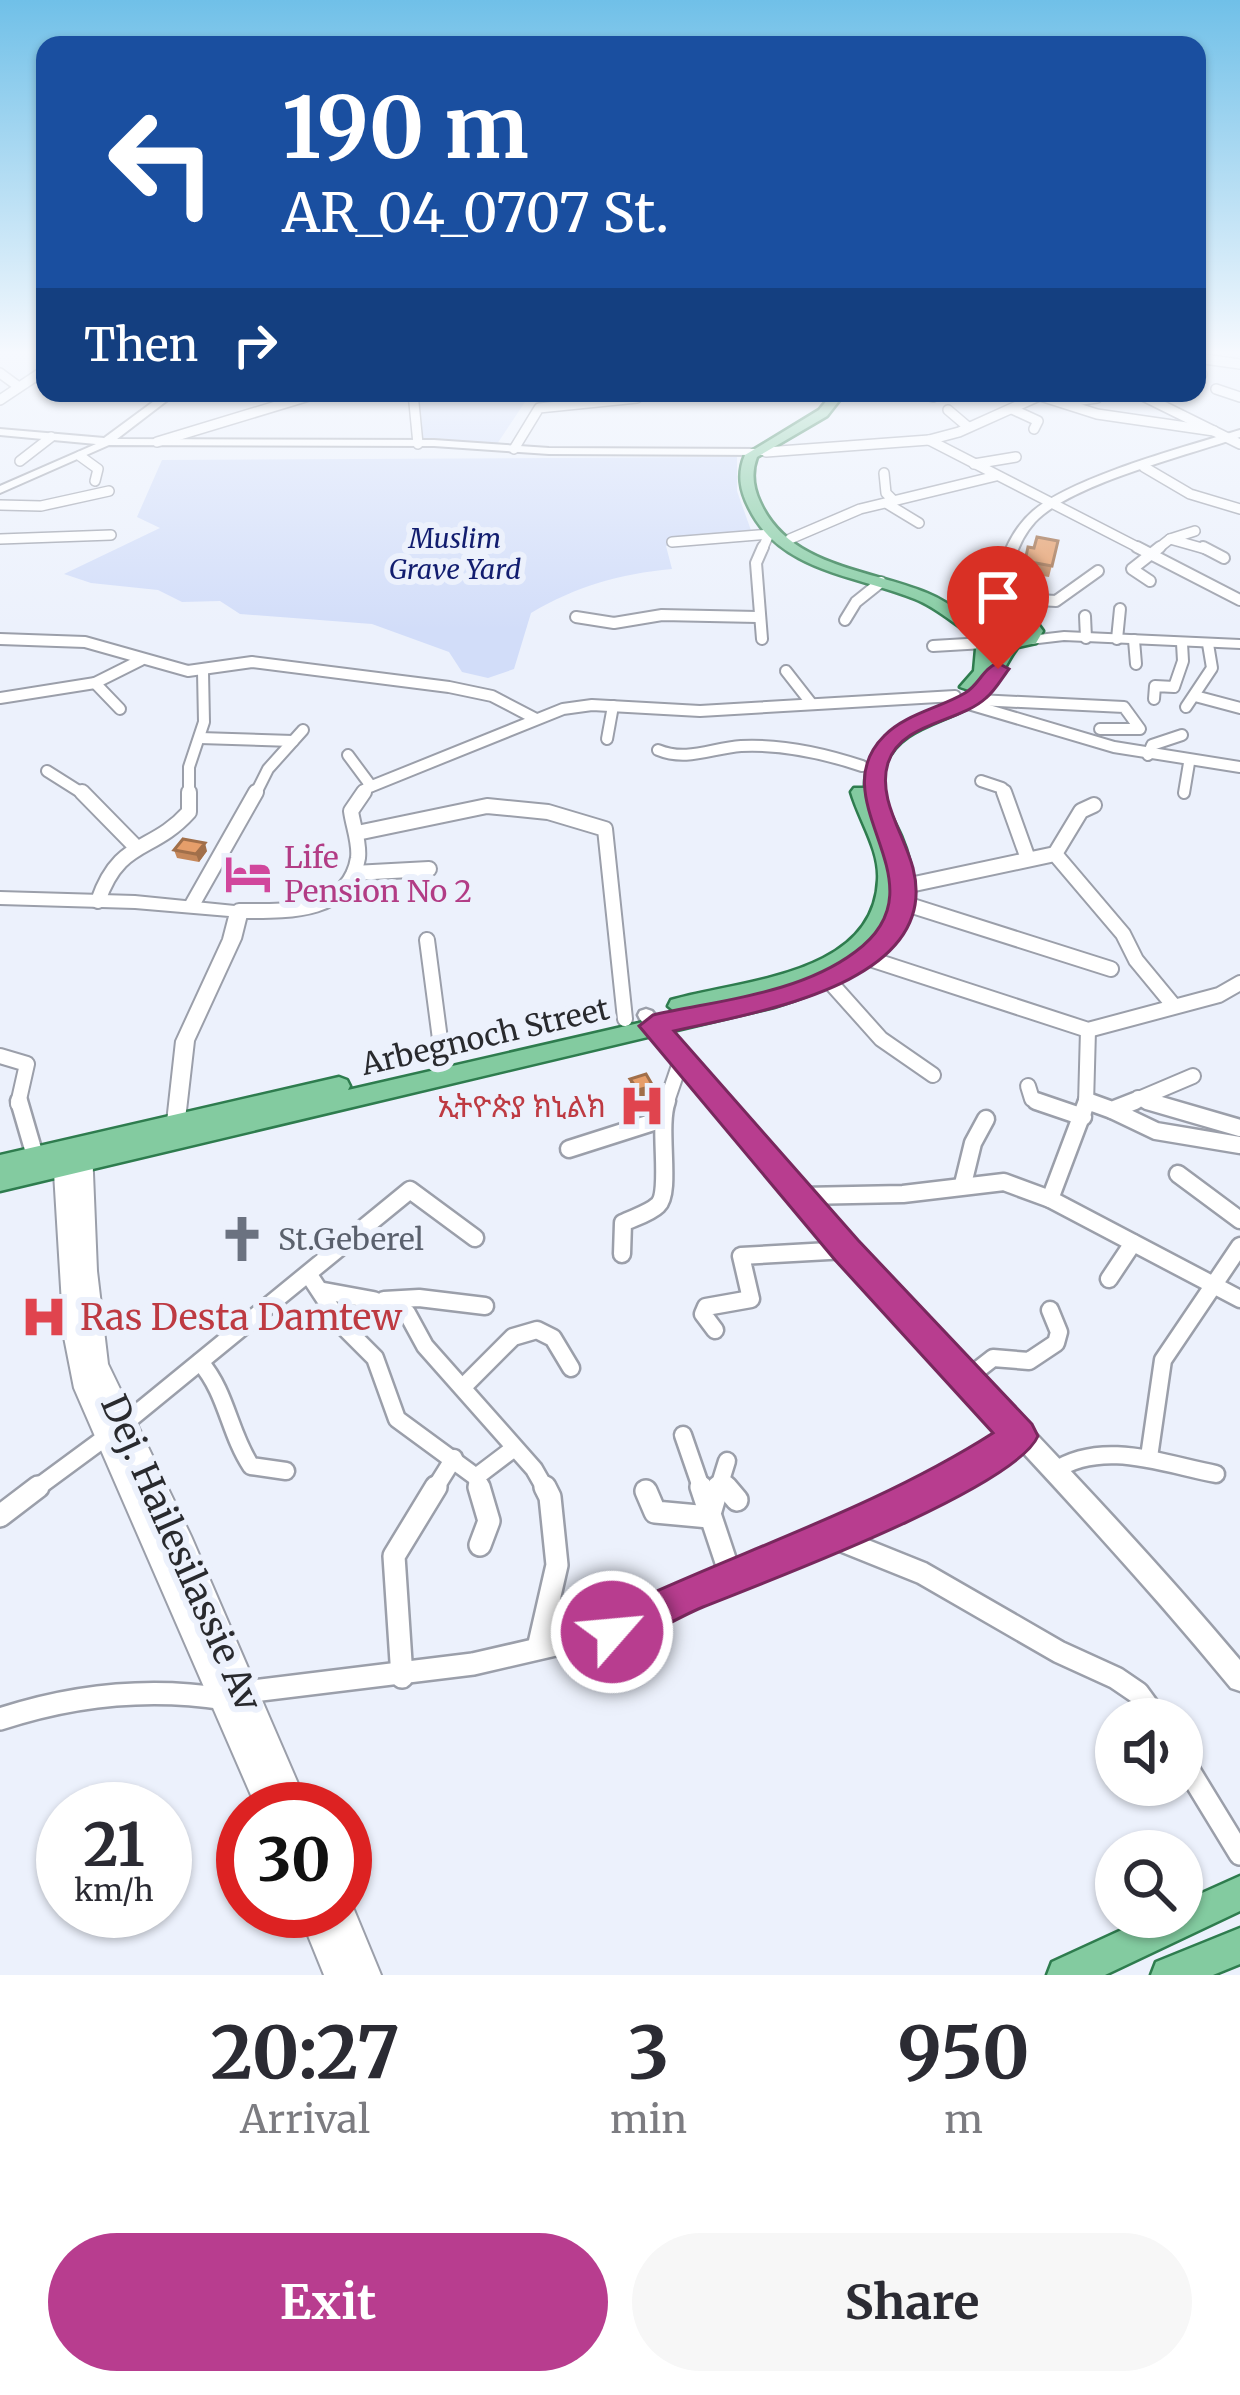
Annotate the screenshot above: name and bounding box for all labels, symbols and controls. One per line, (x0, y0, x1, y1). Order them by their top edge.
text: 190 m (282, 75, 529, 181)
icon: left (84, 84, 240, 240)
text: AR_04_0707 St. (282, 179, 669, 247)
icon: right (222, 312, 288, 378)
text: Then (84, 317, 198, 373)
park label: Muslim Grave Yard (389, 521, 521, 586)
pin (947, 546, 1049, 669)
icon: arrive (965, 564, 1031, 630)
place label: Life Pension No 2 (284, 838, 472, 910)
hotel icon: Life Pension No 2 (223, 849, 273, 899)
street label: Arbegnoch Street (356, 989, 613, 1083)
hospital icon: ኢትዮጵያ ክኒልክ (617, 1081, 667, 1131)
place label: ኢትዮጵያ ክኒልክ (437, 1087, 606, 1125)
church icon: St.Geberel (217, 1214, 267, 1264)
place label: St.Geberel (278, 1220, 424, 1258)
hospital icon: Ras Desta Damtew (19, 1292, 69, 1342)
place label: Ras Desta Damtew (80, 1295, 403, 1340)
street label: Dej. Hailesilassie Av (91, 1388, 271, 1718)
position arrow (549, 1569, 675, 1695)
map controls (1095, 1698, 1203, 1938)
button: sound (1095, 1698, 1203, 1806)
speed limit sign: 30 (216, 1782, 372, 1938)
text: 21 (83, 1807, 145, 1882)
button: search (1095, 1830, 1203, 1938)
text: km/h (74, 1871, 154, 1909)
text: 20:27 (210, 2007, 400, 2098)
text: 3 (628, 2007, 669, 2098)
text: 950 (898, 2007, 1030, 2098)
text: Arrival (240, 2095, 370, 2144)
text: min (610, 2095, 687, 2144)
text: m (944, 2095, 983, 2144)
button: Exit (48, 2233, 608, 2371)
button: Share (632, 2233, 1192, 2371)

